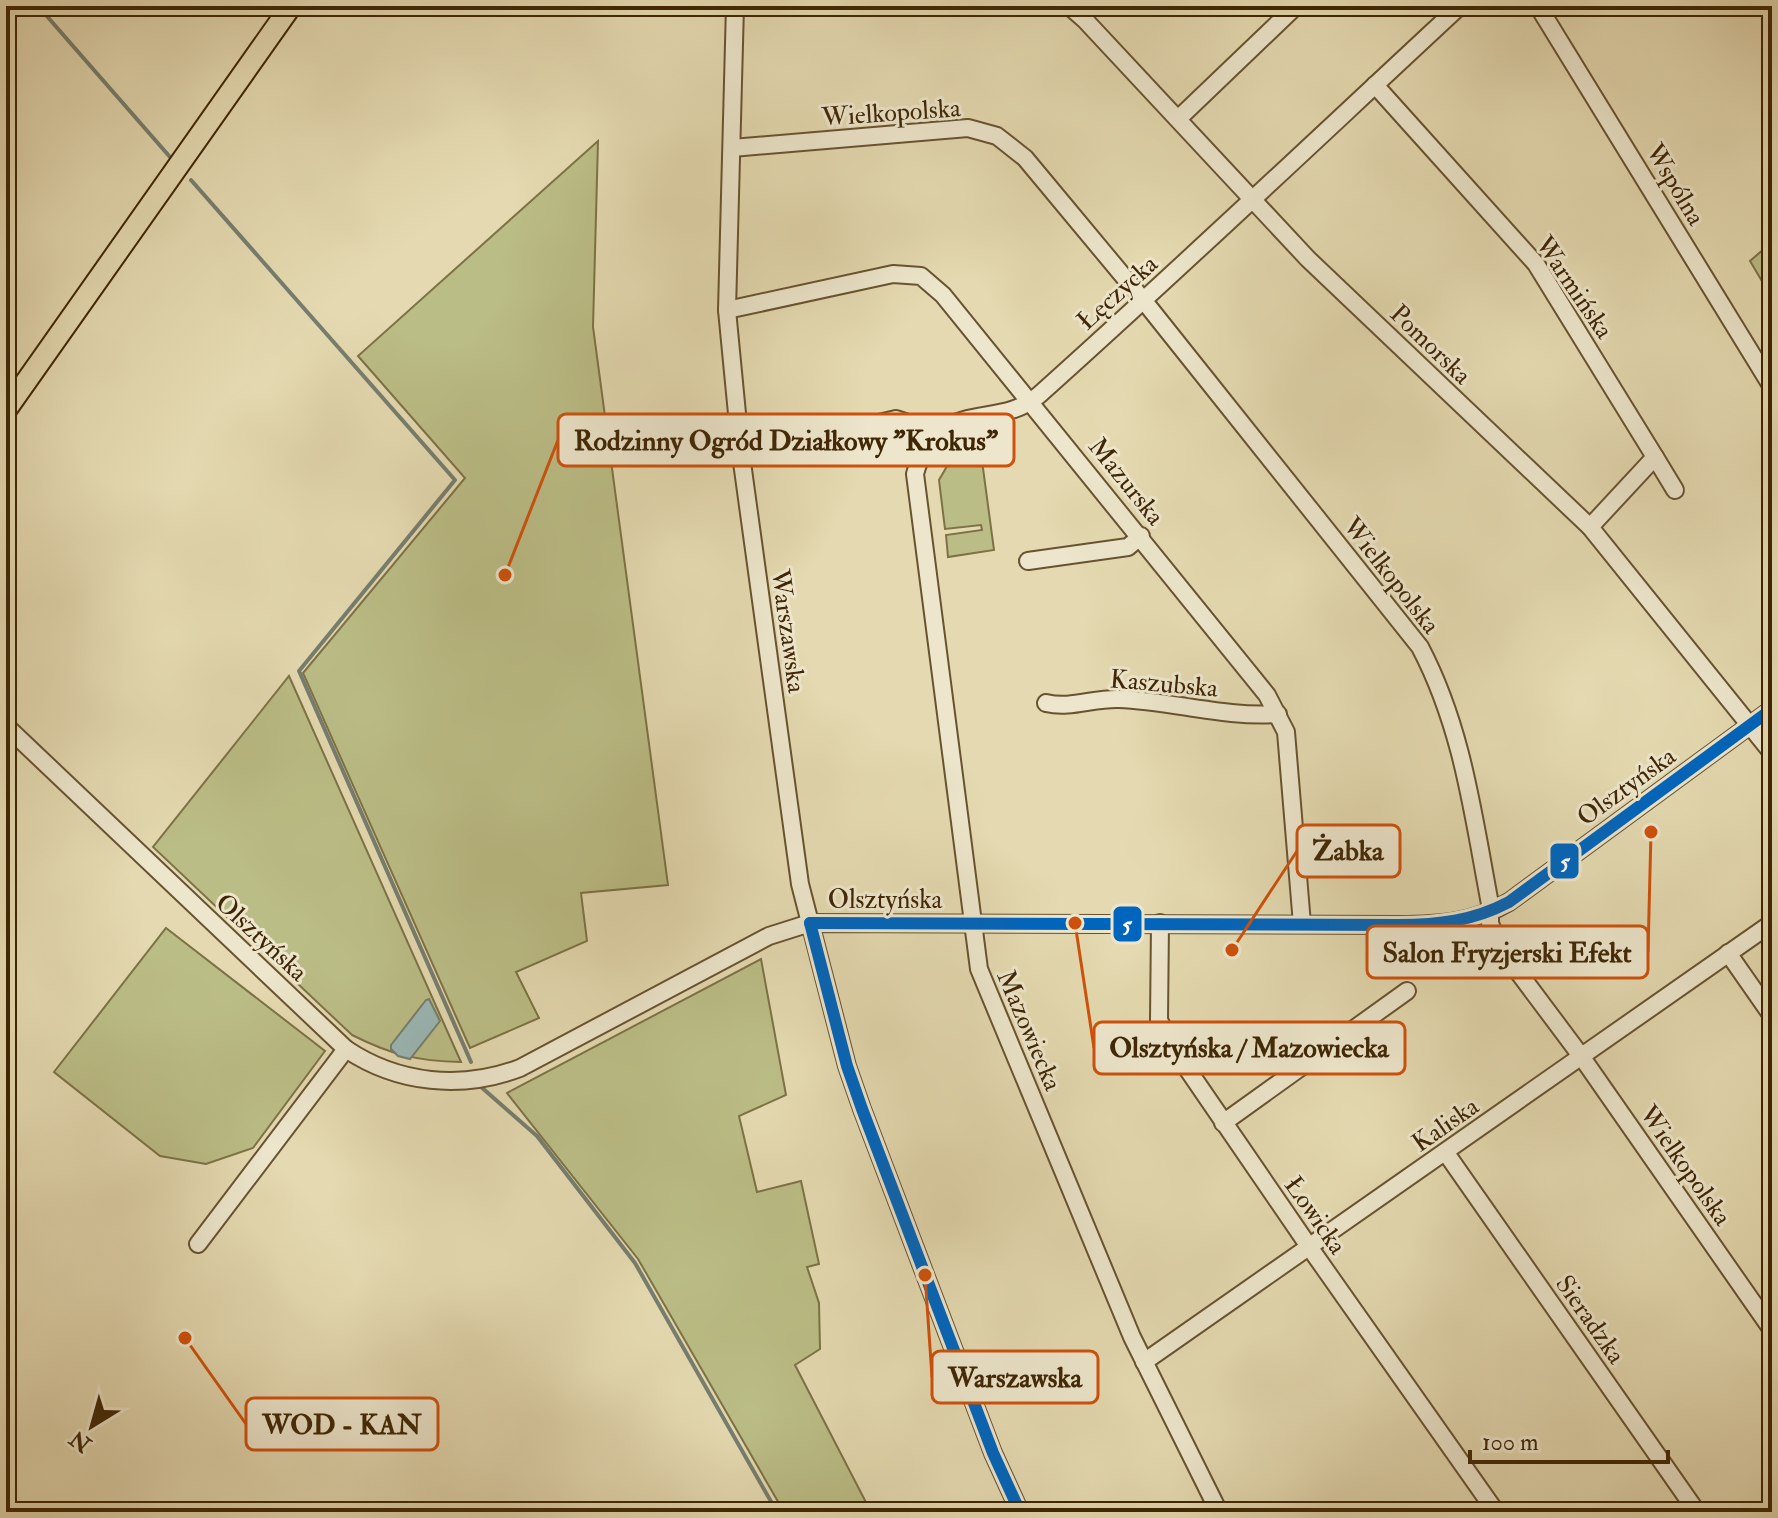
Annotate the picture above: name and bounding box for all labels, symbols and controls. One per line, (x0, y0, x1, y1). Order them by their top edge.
street label: Wielkopolska (819, 92, 962, 135)
street label: Wspólna (1637, 137, 1712, 232)
street label: Warmińska (1528, 229, 1620, 345)
street label: Łęczycka (1071, 248, 1165, 337)
street label: Pomorska (1383, 298, 1478, 392)
callout: Rodzinny Ogród Działkowy "Krokus" (558, 414, 1014, 466)
text: Rodzinny Ogród Działkowy "Krokus" (574, 424, 999, 459)
street label: Mazurska (1081, 431, 1171, 532)
street label: Wielkopolska (1334, 510, 1447, 641)
street label: Warszawska (763, 566, 813, 695)
street label: Kaszubska (1109, 663, 1220, 705)
street label: Olsztyńska (1571, 740, 1682, 833)
callout: Żabka (1297, 825, 1400, 877)
text: Żabka (1313, 833, 1385, 869)
line badge: 5 (1549, 842, 1580, 880)
text: 5 (1560, 848, 1570, 876)
street label: Olsztyńska (828, 884, 942, 916)
street label: Olsztyńska (209, 887, 314, 989)
line badge: 5 (1112, 905, 1143, 943)
text: 5 (1122, 911, 1132, 939)
callout: Salon Fryzjerski Efekt (1367, 926, 1648, 978)
text: Salon Fryzjerski Efekt (1382, 936, 1632, 971)
street label: Mazowiecka (989, 965, 1069, 1096)
callout: Olsztyńska / Mazowiecka (1094, 1022, 1405, 1074)
text: Olsztyńska / Mazowiecka (1109, 1031, 1390, 1066)
street label: Kaliska (1406, 1090, 1485, 1159)
street label: Wielkopolska (1631, 1099, 1738, 1233)
street label: Łowicka (1277, 1171, 1354, 1261)
street label: Sieradzka (1548, 1269, 1632, 1370)
callout: Warszawska (932, 1351, 1098, 1403)
text: Warszawska (947, 1361, 1083, 1396)
north arrow (52, 1386, 132, 1466)
callout: WOD - KAN (246, 1398, 438, 1450)
text: WOD - KAN (261, 1408, 423, 1443)
scale bar (1470, 1414, 1668, 1464)
text: N (64, 1424, 98, 1459)
text: 100 m (1482, 1427, 1539, 1458)

